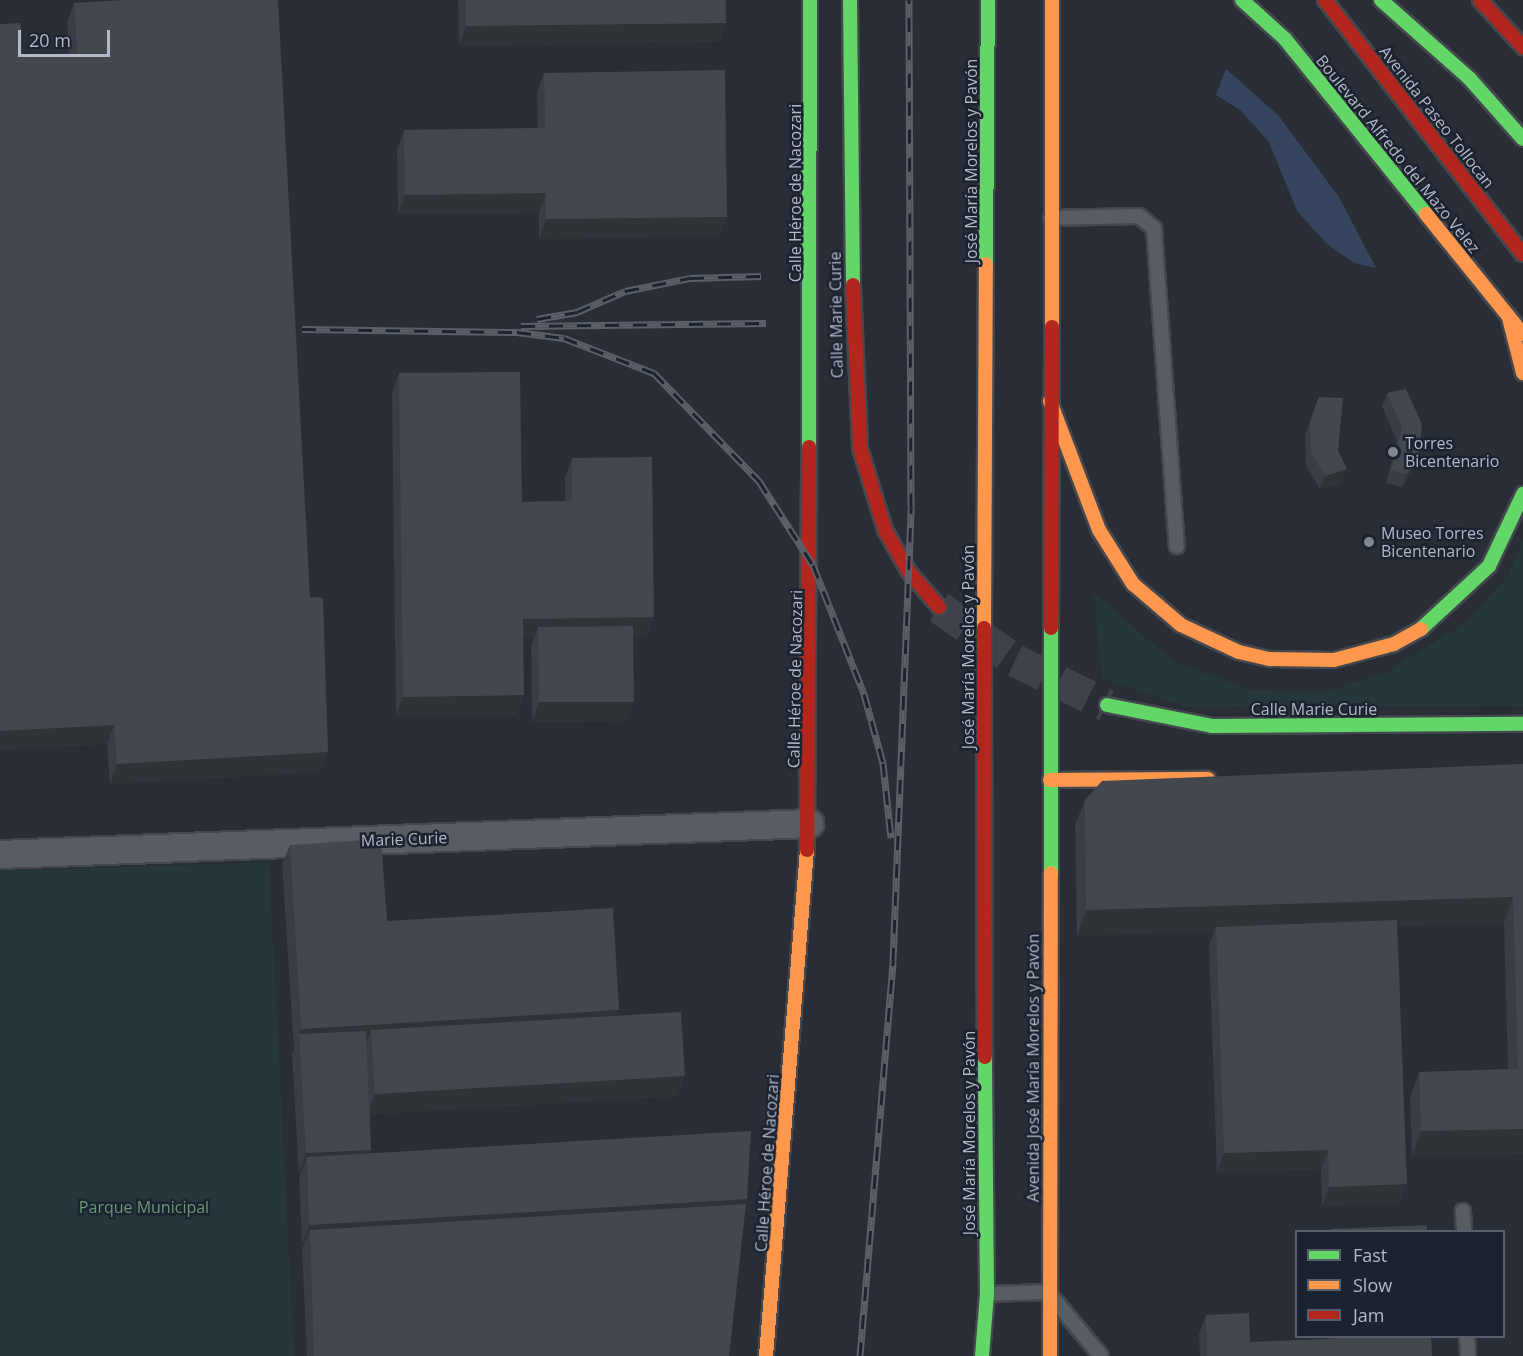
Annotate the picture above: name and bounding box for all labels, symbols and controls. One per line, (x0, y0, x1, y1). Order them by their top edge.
scale bar (21, 18, 112, 56)
text: 20 m (29, 28, 71, 52)
street label: Avenida Paseo Tollocan (1376, 42, 1498, 192)
street label: Boulevard Alfredo del Mazo Velez (1312, 51, 1484, 257)
street label: José María Morelos y Pavón (961, 59, 981, 263)
street label: Calle Héroe de Nacozari (785, 104, 805, 282)
street label: Calle Marie Curie (825, 252, 847, 378)
place label: Torres Bicentenario (1405, 433, 1499, 471)
marker: Torres Bicentenario (1386, 445, 1400, 459)
place label: Museo Torres Bicentenario (1381, 523, 1484, 561)
marker: Museo Torres Bicentenario (1362, 535, 1376, 549)
street label: José María Morelos y Pavón (958, 545, 978, 749)
street label: Calle Héroe de Nacozari (784, 590, 806, 768)
street label: Calle Marie Curie (1251, 699, 1377, 719)
street label: Marie Curie (360, 828, 448, 850)
street label: Avenida José María Morelos y Pavón (1023, 934, 1043, 1202)
street label: José María Morelos y Pavón (959, 1031, 979, 1235)
street label: Calle Héroe de Nacozari (751, 1073, 783, 1253)
park label: Parque Municipal (79, 1197, 209, 1217)
legend (1295, 1230, 1505, 1338)
text: Fast (1353, 1243, 1387, 1267)
text: Slow (1353, 1273, 1392, 1297)
text: Jam (1353, 1303, 1385, 1327)

